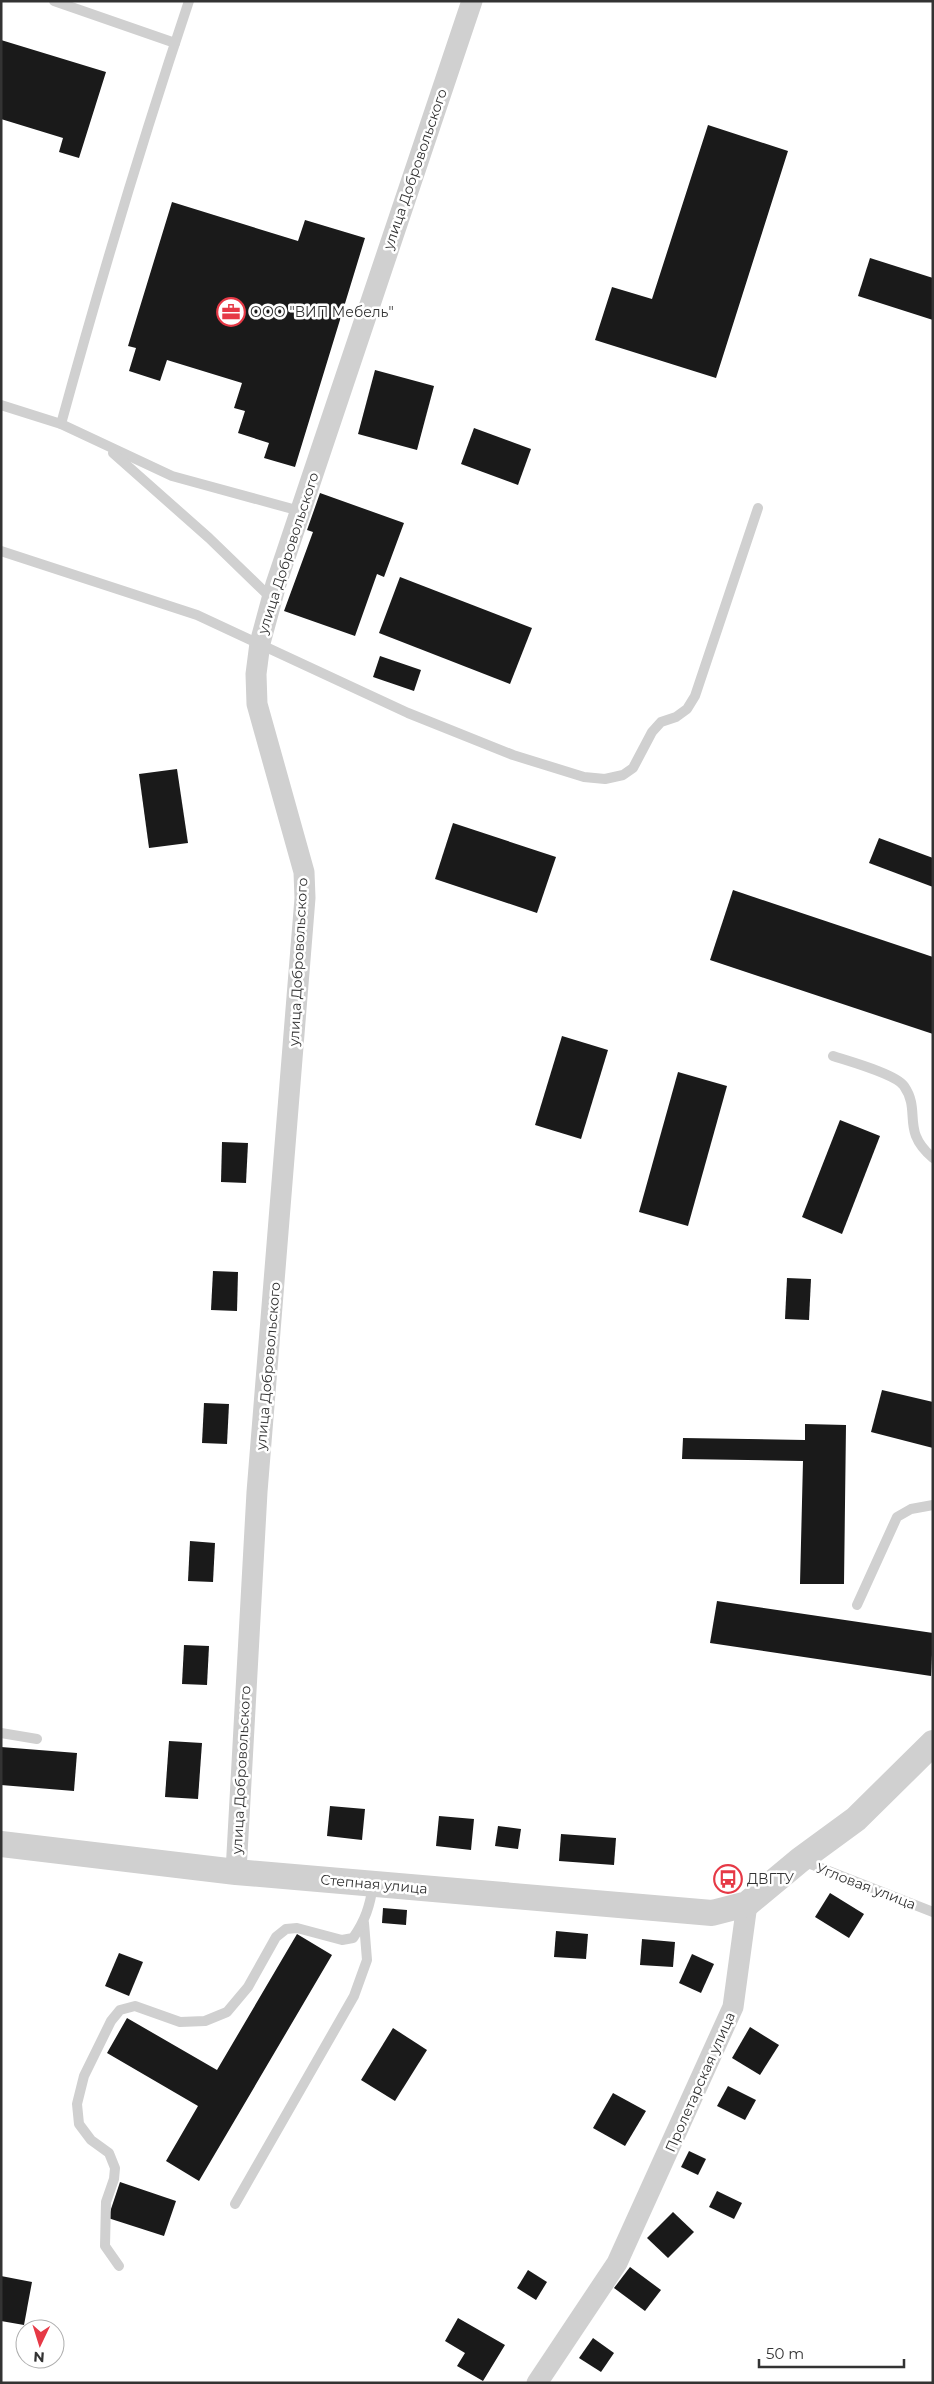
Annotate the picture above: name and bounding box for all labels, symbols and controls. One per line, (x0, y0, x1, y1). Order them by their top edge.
street label: улица Добровольского (379, 86, 451, 253)
office icon: ООО "ВИП Мебель" (216, 297, 246, 327)
place label: ООО "ВИП Мебель" (250, 303, 394, 321)
street label: улица Добровольского (253, 470, 323, 637)
street label: улица Добровольского (285, 877, 311, 1048)
street label: улица Добровольского (252, 1281, 284, 1452)
street label: улица Добровольского (228, 1685, 254, 1856)
street label: Угловая улица (814, 1859, 918, 1913)
bus stop icon: ДВГТУ (713, 1864, 743, 1894)
street label: Степная улица (320, 1870, 428, 1898)
place label: ДВГТУ (747, 1870, 795, 1888)
street label: Пролетарская улица (661, 2009, 739, 2155)
north arrow (15, 2319, 65, 2369)
scale bar (759, 2336, 904, 2368)
text: 50 m (766, 2344, 804, 2363)
text: N (33, 2348, 45, 2366)

